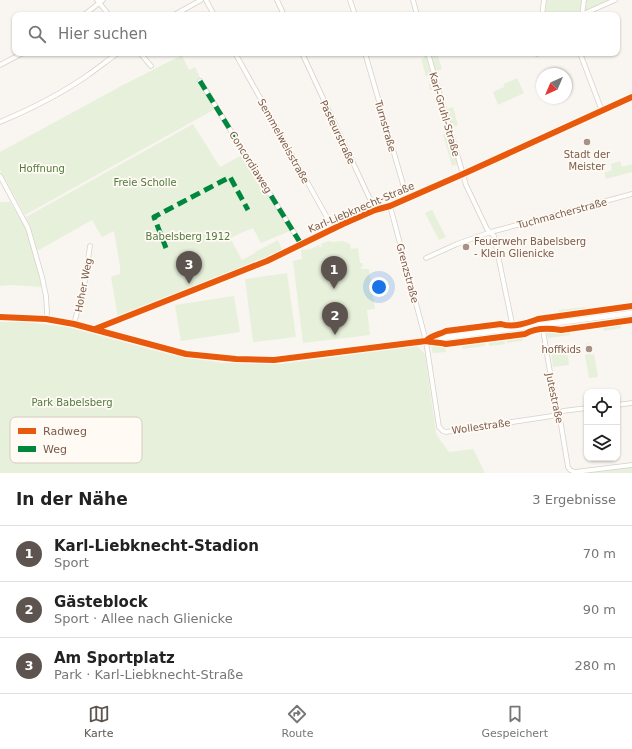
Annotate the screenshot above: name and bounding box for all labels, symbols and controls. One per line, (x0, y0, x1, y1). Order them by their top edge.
search box (12, 12, 620, 56)
icon: search (26, 23, 48, 45)
text: Hier suchen (58, 25, 147, 43)
north arrow (536, 68, 572, 104)
street label: Karl-Gruhl-Straße (427, 71, 462, 158)
street label: Semmelweisstraße (256, 97, 311, 185)
street label: Pasteurstraße (318, 98, 357, 166)
street label: Turnstraße (373, 98, 398, 153)
street label: Concordiaweg (227, 129, 274, 195)
marker: Stadt der Meister (582, 137, 592, 147)
place label: Stadt der Meister (564, 149, 611, 172)
park label: Hoffnung (19, 163, 65, 174)
park label: Freie Scholle (113, 177, 177, 188)
street label: Karl-Liebknecht-Straße (306, 180, 416, 235)
street label: Tuchmacherstraße (515, 196, 608, 231)
park label: Babelsberg 1912 (146, 231, 230, 242)
place label: Feuerwehr Babelsberg - Klein Glienicke (474, 236, 586, 259)
street label: Grenzstraße (394, 242, 421, 304)
marker: Feuerwehr Babelsberg - Klein Glienicke (461, 242, 471, 252)
pin: 3 (176, 251, 202, 284)
pin: 1 (321, 256, 347, 289)
street label: Hoher Weg (73, 257, 94, 313)
your location (369, 277, 389, 297)
pin: 2 (322, 302, 348, 335)
place label: hoffkids (542, 344, 581, 355)
marker: hoffkids (584, 344, 594, 354)
street label: Jutestraße (544, 371, 565, 424)
map controls (584, 389, 620, 461)
button: locate (584, 389, 620, 425)
park label: Park Babelsberg (31, 397, 113, 408)
legend (10, 417, 142, 463)
street label: Wollestraße (451, 417, 511, 436)
text: Radweg (43, 425, 87, 438)
button: layers (584, 425, 620, 461)
text: Weg (43, 443, 67, 456)
text: In der Nähe (16, 489, 128, 509)
text: 3 Ergebnisse (532, 492, 616, 507)
text: Karl-Liebknecht-Stadion (54, 537, 259, 555)
text: 1 (24, 546, 34, 561)
text: 70 m (583, 546, 616, 561)
text: Sport (54, 555, 89, 570)
text: Gästeblock (54, 593, 148, 611)
text: 2 (24, 602, 34, 617)
text: 90 m (583, 602, 616, 617)
text: Sport · Allee nach Glienicke (54, 611, 233, 626)
text: Am Sportplatz (54, 649, 175, 667)
text: 3 (24, 658, 34, 673)
text: 280 m (574, 658, 616, 673)
text: Park · Karl-Liebknecht-Straße (54, 667, 243, 682)
tab: Karte (84, 703, 113, 740)
tab: Route (281, 703, 313, 740)
tab: Gespeichert (482, 703, 548, 740)

